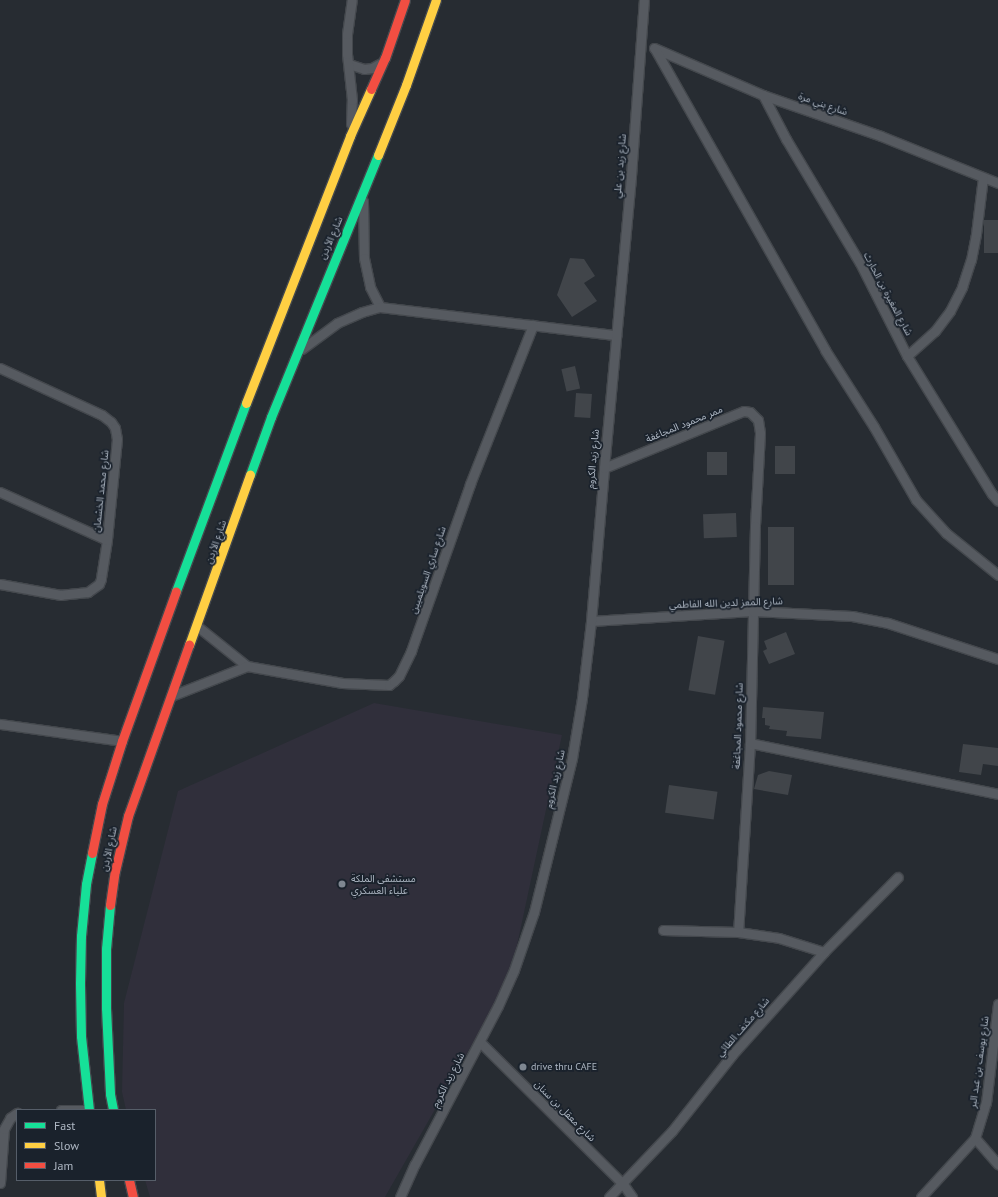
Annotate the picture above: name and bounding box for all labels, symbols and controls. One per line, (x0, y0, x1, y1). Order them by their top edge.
street label: شارع بني مرة (797, 90, 849, 118)
street label: شارع زيد بن علي (611, 133, 629, 199)
street label: شارع الأردن (317, 215, 345, 261)
street label: شارع المغيرة بن الحارث (861, 250, 915, 338)
street label: ممر محمود المجاغفة (644, 403, 724, 445)
street label: شارع زيد الكروم (584, 429, 602, 489)
street label: شارع محمد الخشمان (91, 449, 111, 533)
street label: شارع الأردن (203, 519, 229, 565)
street label: شارع ساري السويلميين (407, 525, 449, 615)
street label: شارع المعز لدين الله الفاطمي (669, 595, 783, 611)
street label: شارع محمود المجاغفة (730, 683, 746, 769)
street label: شارع زيد الكروم (542, 748, 568, 810)
street label: شارع الأردن (98, 826, 120, 872)
place label: مستشفى الملكة علياء العسكري (351, 872, 416, 896)
marker: مستشفى الملكة علياء العسكري (336, 878, 348, 890)
street label: شارع مكنف الطائي (714, 995, 772, 1059)
street label: شارع يوسف بن عبد البر (967, 1015, 991, 1109)
street label: شارع زيد الكروم (429, 1051, 467, 1109)
place label: drive thru CAFE (531, 1061, 597, 1073)
marker: drive thru CAFE (518, 1062, 528, 1072)
street label: شارع معقل بن سنان (532, 1078, 598, 1144)
legend (16, 1109, 156, 1181)
text: Fast (54, 1118, 75, 1133)
text: Slow (54, 1138, 79, 1153)
text: Jam (54, 1158, 73, 1173)

